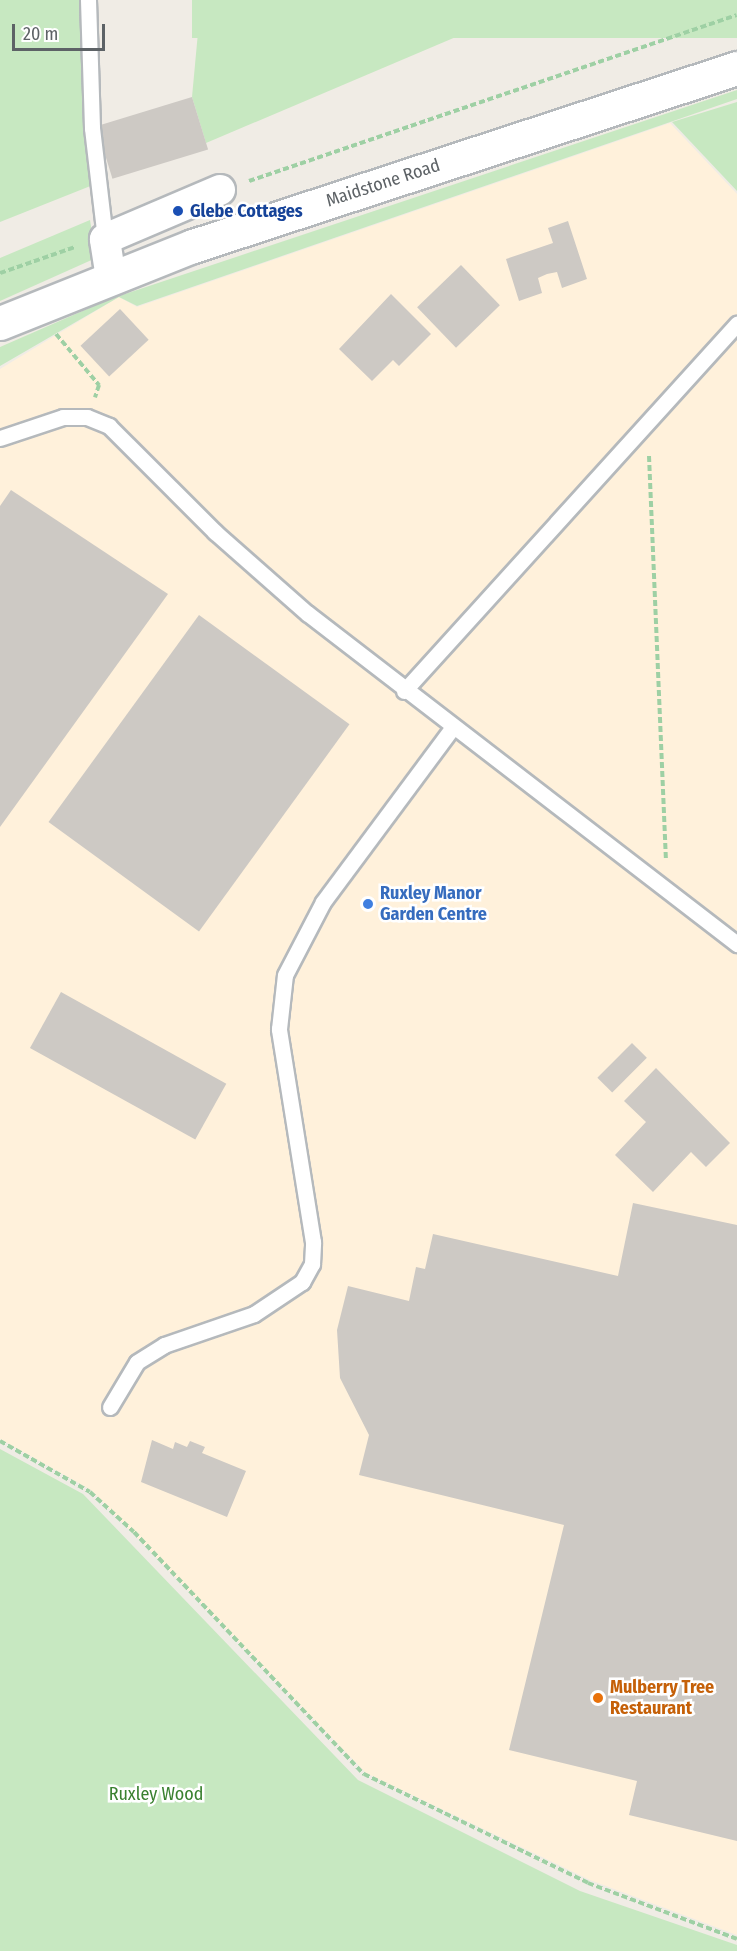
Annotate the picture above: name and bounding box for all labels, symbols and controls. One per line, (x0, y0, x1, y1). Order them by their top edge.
scale bar (15, 12, 108, 50)
text: 20 m (23, 23, 58, 45)
street label: Maidstone Road (323, 154, 443, 212)
place label: Glebe Cottages (190, 200, 303, 222)
marker: Glebe Cottages (171, 204, 185, 218)
place label: Ruxley Manor Garden Centre (380, 883, 487, 926)
marker: Ruxley Manor Garden Centre (361, 897, 375, 911)
place label: Mulberry Tree Restaurant (610, 1677, 714, 1720)
marker: Mulberry Tree Restaurant (591, 1691, 605, 1705)
park label: Ruxley Wood (109, 1783, 203, 1805)

